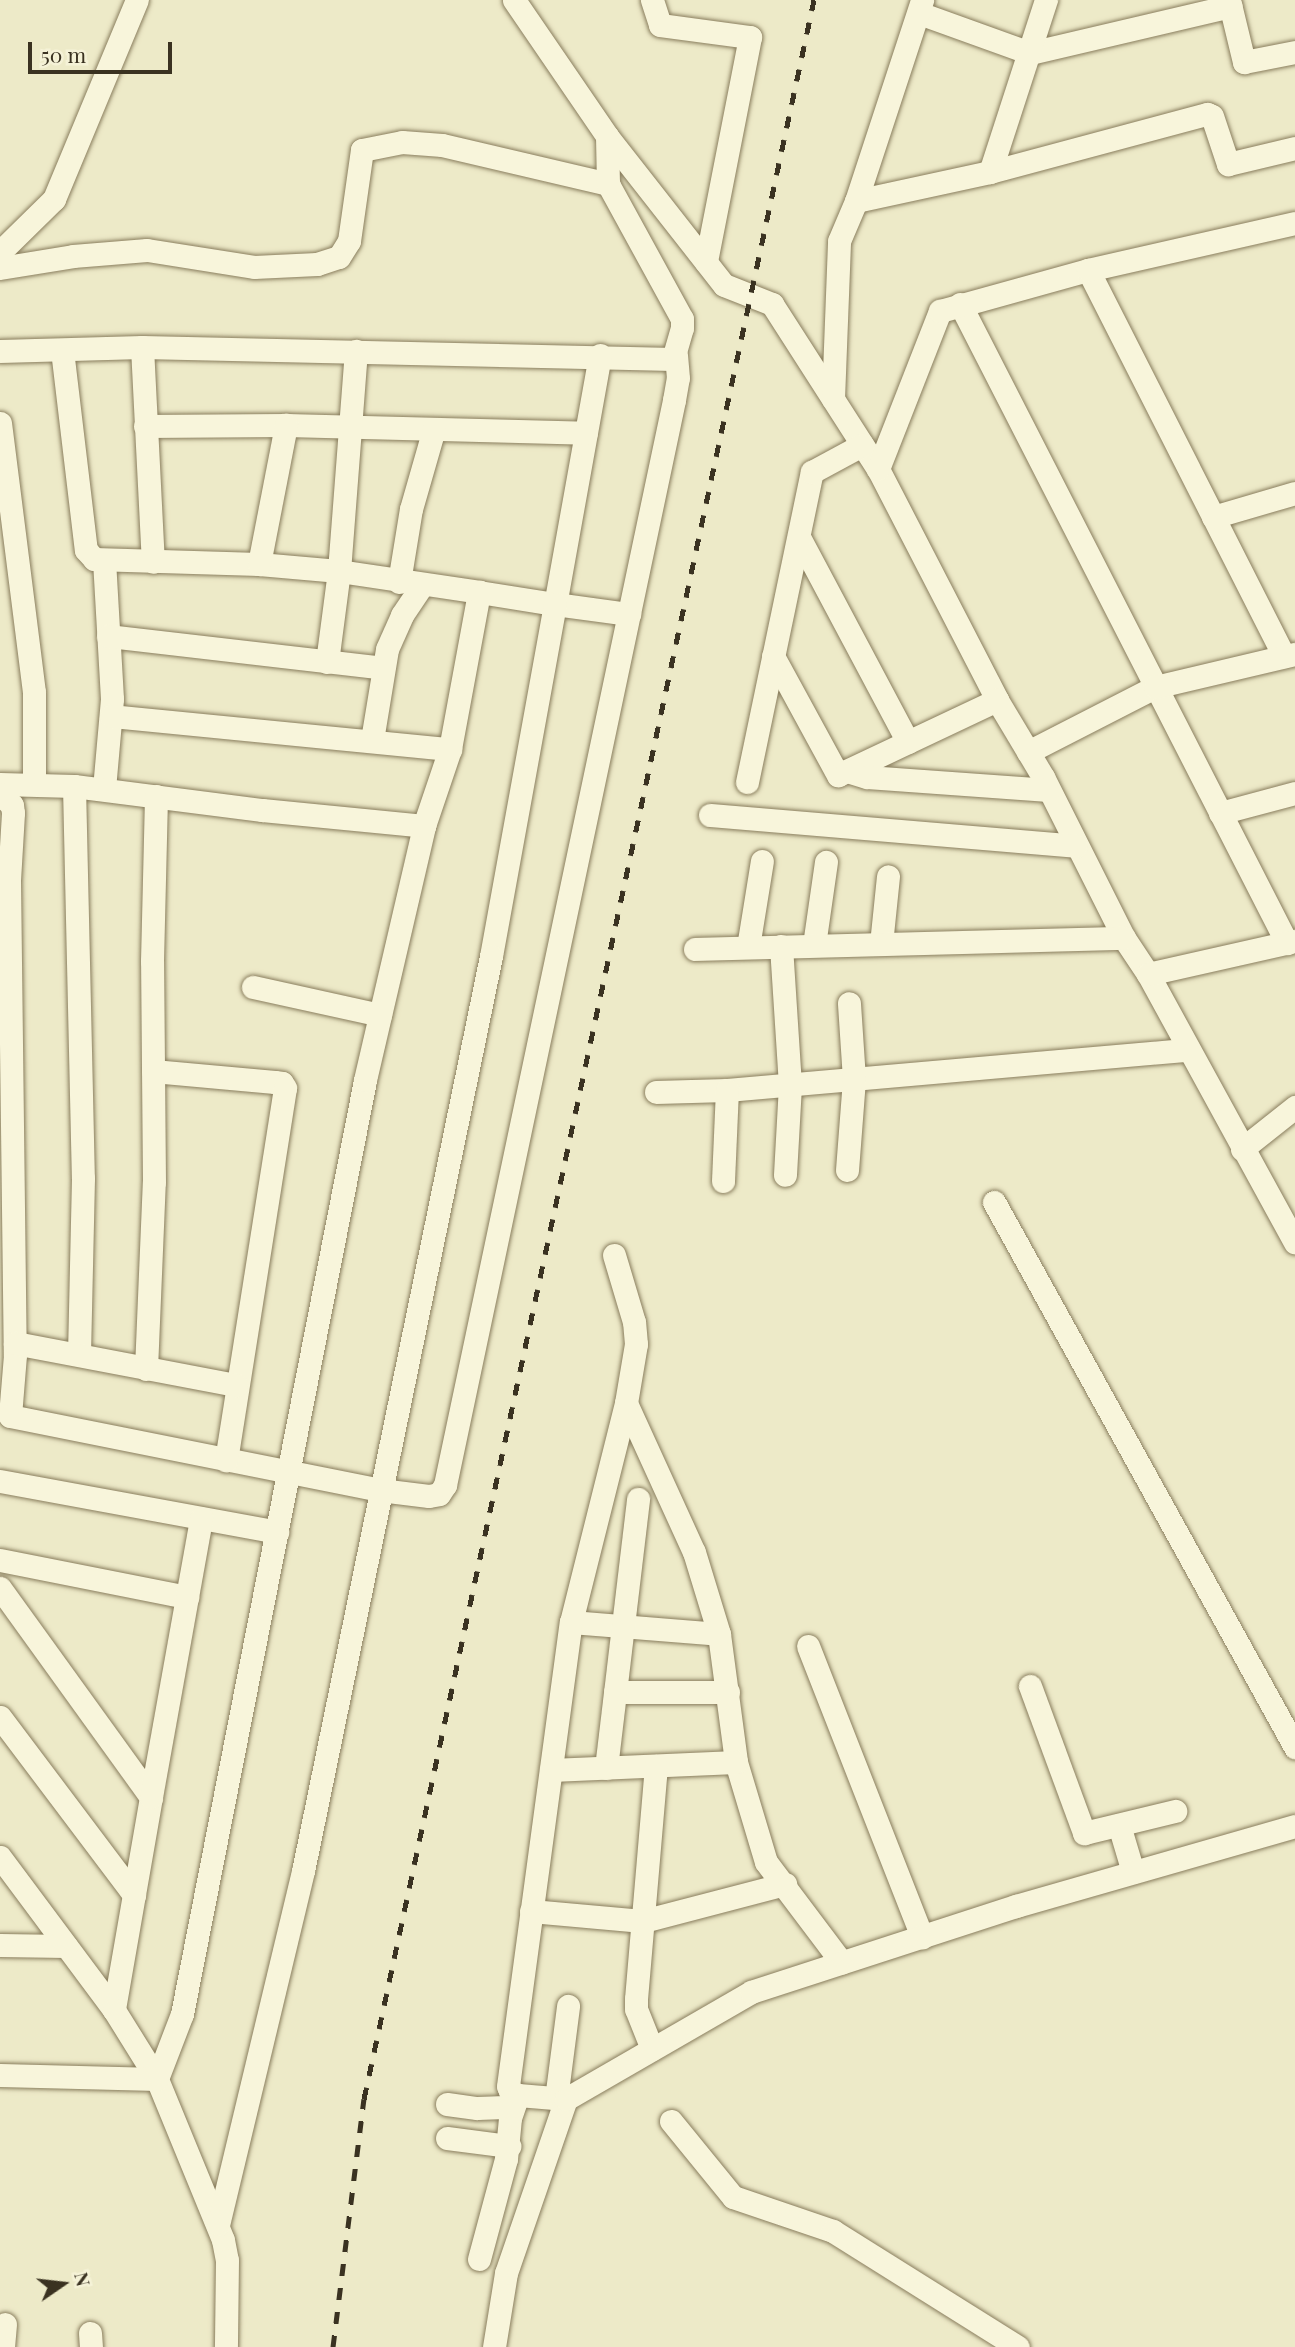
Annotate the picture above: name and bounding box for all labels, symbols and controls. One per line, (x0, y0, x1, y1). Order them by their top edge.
scale bar (32, 28, 175, 72)
text: 50 m (41, 40, 86, 68)
north arrow (28, 2249, 98, 2319)
text: N (69, 2269, 98, 2289)

